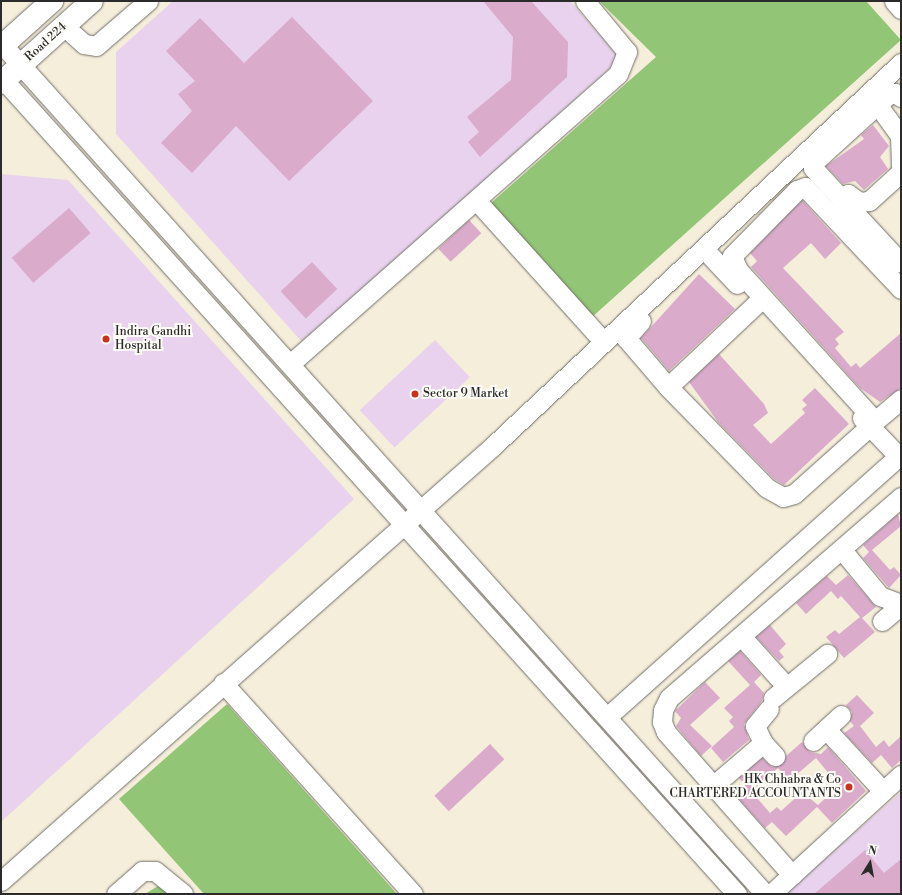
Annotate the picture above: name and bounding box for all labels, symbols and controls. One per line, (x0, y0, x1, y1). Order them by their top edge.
street label: Road 224 (22, 20, 70, 64)
place label: Indira Gandhi Hospital (115, 325, 191, 353)
marker: Indira Gandhi Hospital (100, 333, 112, 345)
place label: Sector 9 Market (423, 387, 508, 401)
marker: Sector 9 Market (410, 389, 420, 399)
place label: HK Chhabra & Co CHARTERED ACCOUNTANTS (670, 773, 841, 801)
marker: HK Chhabra & Co CHARTERED ACCOUNTANTS (844, 782, 854, 792)
north arrow (850, 843, 890, 883)
text: N (867, 844, 878, 859)

